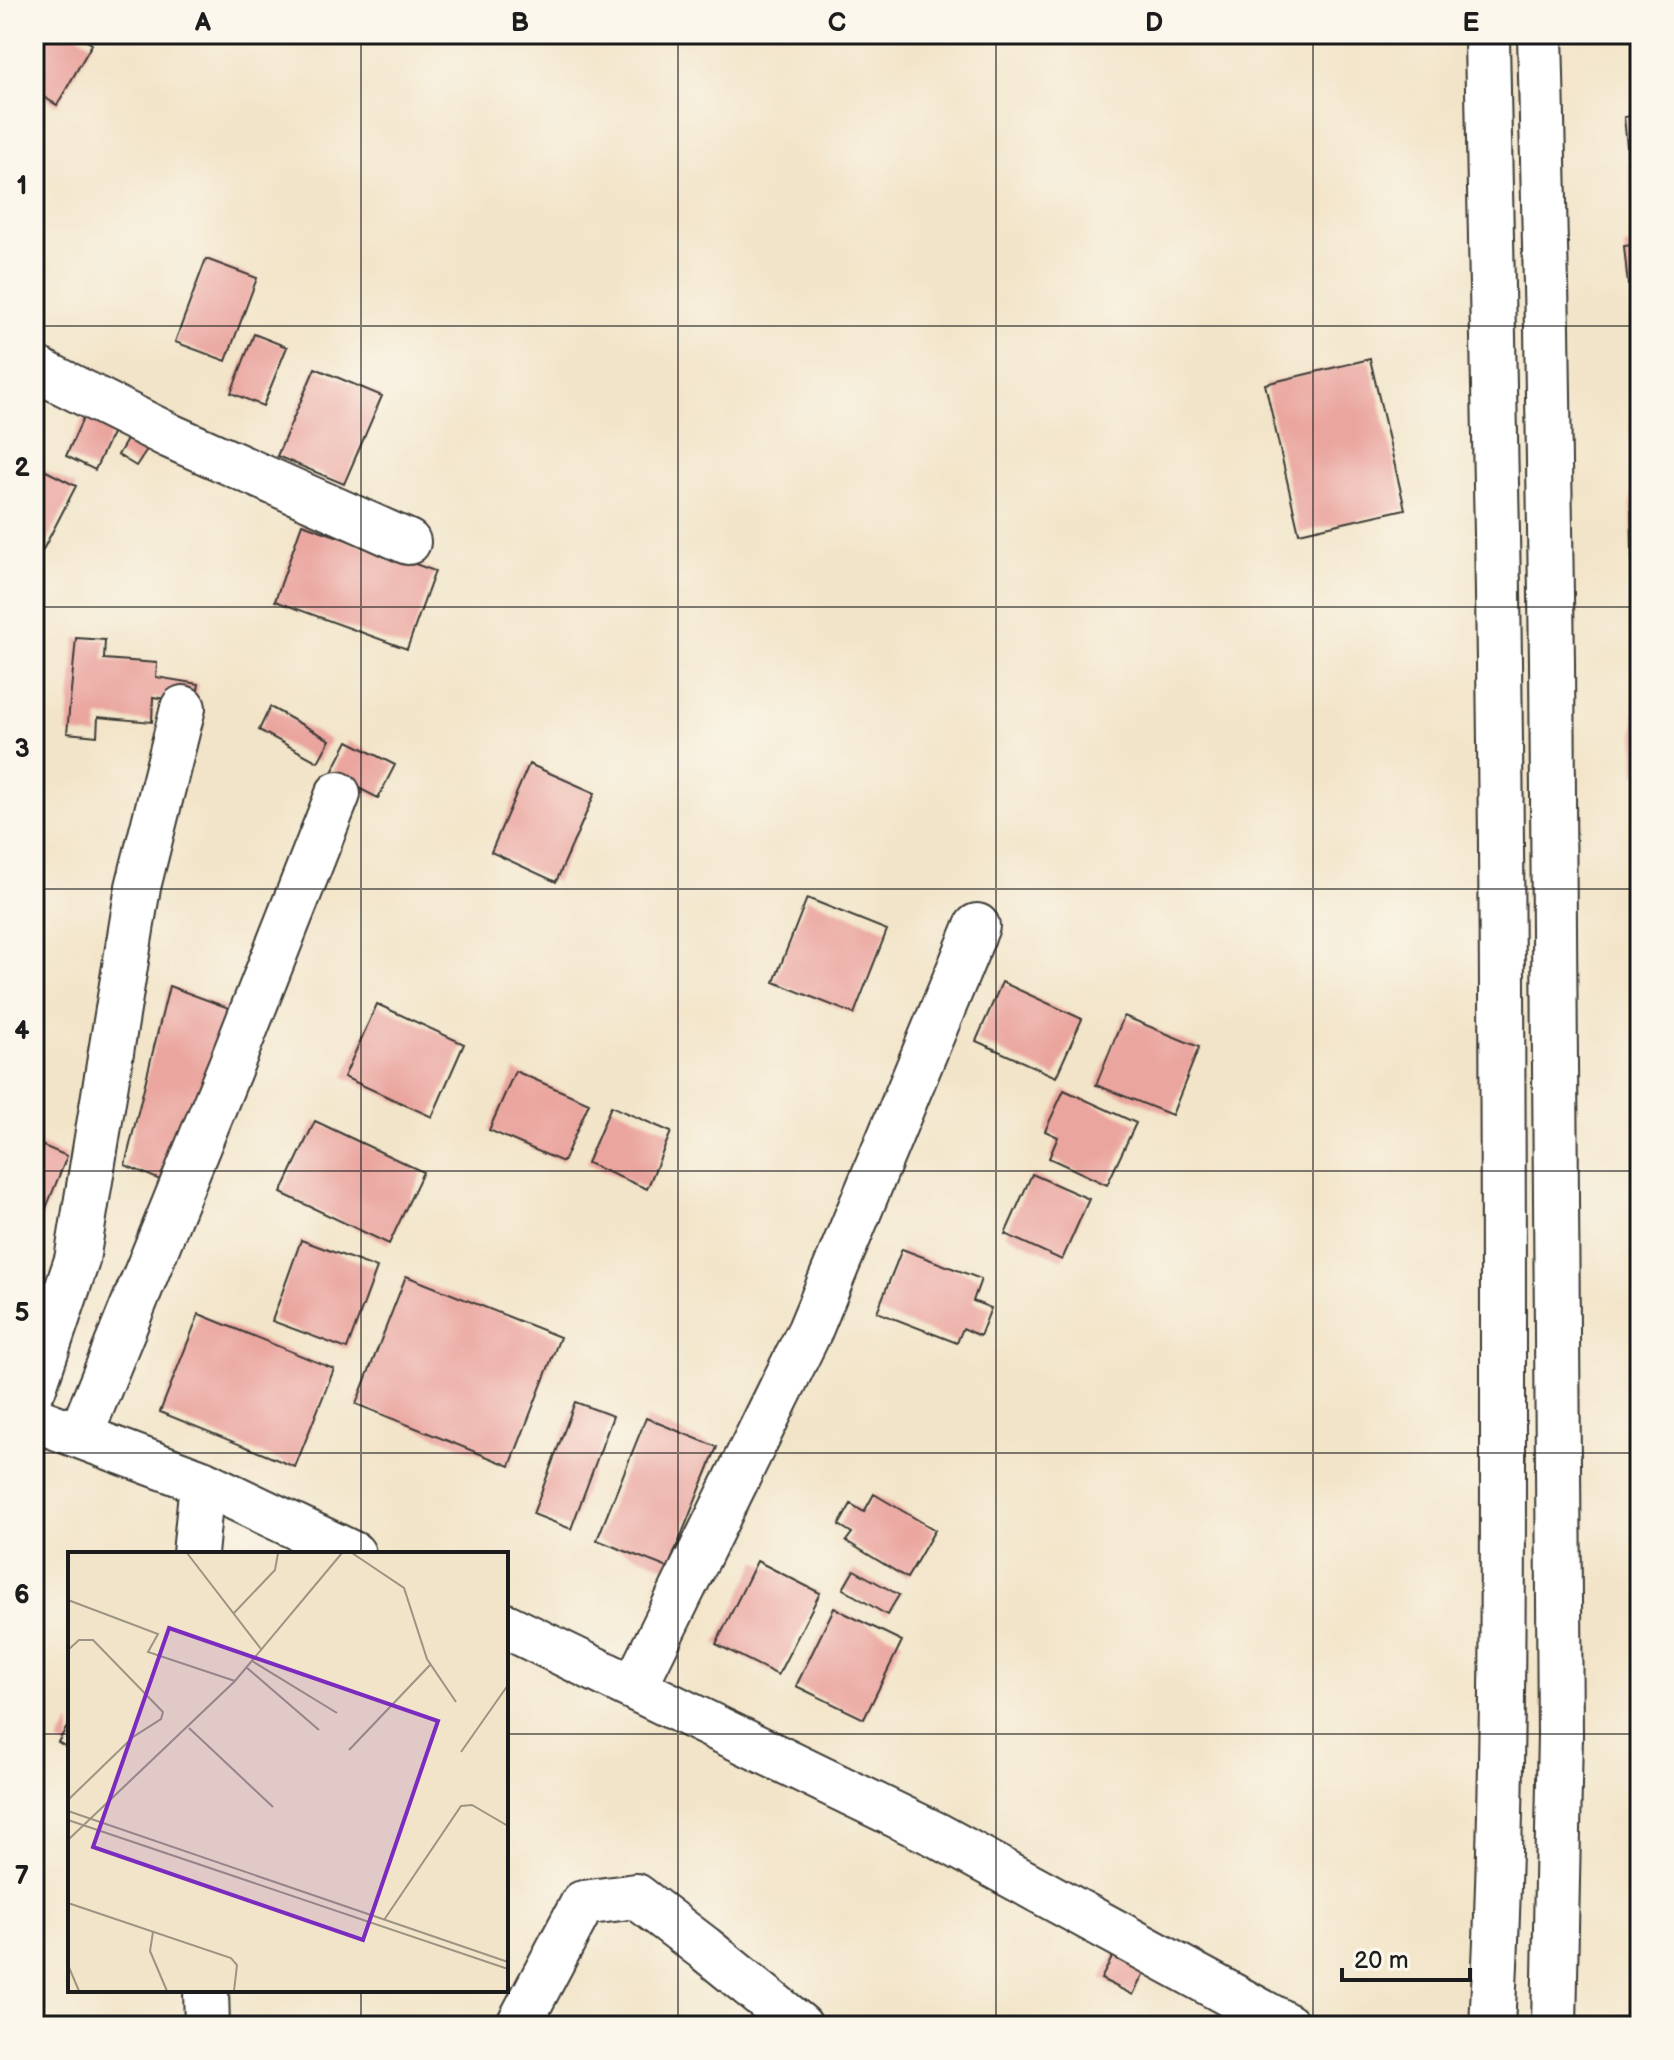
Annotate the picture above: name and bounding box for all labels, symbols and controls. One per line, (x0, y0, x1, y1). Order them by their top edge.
text: A (194, 8, 211, 39)
text: B (511, 8, 529, 39)
text: C (828, 8, 846, 39)
text: D (1145, 8, 1163, 39)
text: E (1463, 8, 1480, 39)
text: 1 (17, 171, 27, 202)
text: 2 (14, 453, 30, 484)
text: 3 (14, 734, 30, 765)
text: 4 (14, 1016, 30, 1047)
text: 5 (14, 1298, 30, 1329)
inset map (68, 1552, 508, 1992)
text: 6 (14, 1580, 30, 1611)
text: 7 (15, 1861, 29, 1892)
scale bar (1342, 1932, 1470, 1982)
text: 20 m (1354, 1946, 1409, 1975)

